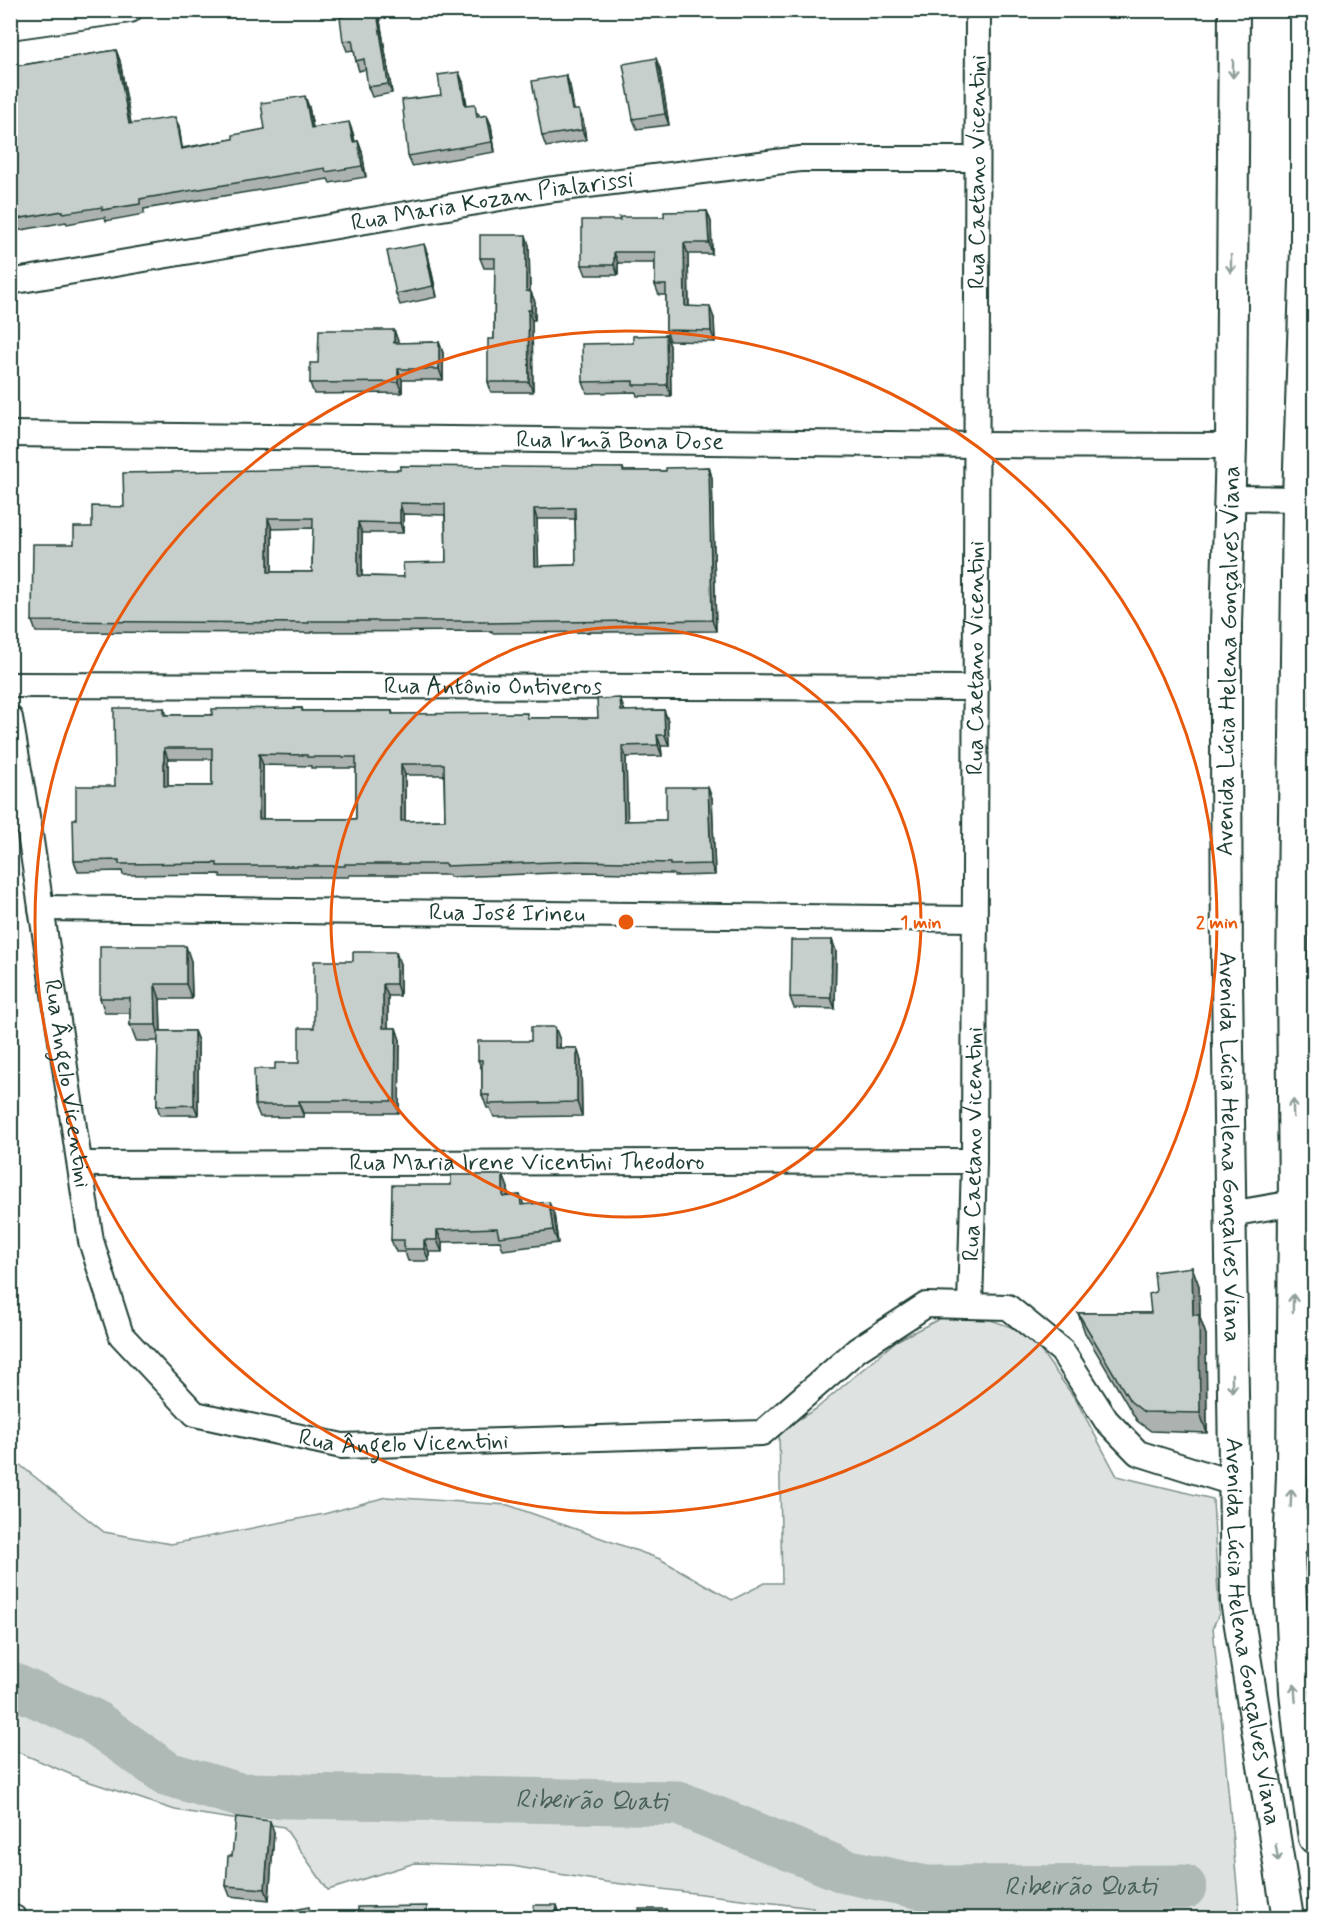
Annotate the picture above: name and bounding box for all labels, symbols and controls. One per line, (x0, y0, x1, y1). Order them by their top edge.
street label: Rua Caetano Vicentini (962, 55, 993, 289)
one-way arrow (1227, 58, 1239, 78)
street label: Rua Maria Kozan Pialarissi (349, 164, 635, 239)
one-way arrow (1225, 253, 1237, 273)
street label: Rua Irmã Bona Dose (516, 424, 724, 458)
street label: Avenida Lúcia Helena Gonçalves Viana (1210, 465, 1248, 857)
street label: Rua Caetano Vicentini (960, 541, 992, 775)
street label: Rua Antônio Ontiveros (384, 671, 603, 702)
street label: Rua José Irineu (429, 897, 585, 930)
text: 1 min (900, 911, 942, 935)
text: 2 min (1196, 911, 1238, 935)
centre of rings (616, 912, 636, 932)
street label: Avenida Lúcia Helena Gonçalves Viana (1211, 951, 1248, 1343)
street label: Rua Ângelo Vicentini (36, 977, 98, 1190)
street label: Rua Caetano Vicentini (956, 1027, 990, 1262)
one-way arrow (1287, 1099, 1299, 1119)
street label: Rua Maria Irene Vicentini Theodoro (349, 1146, 705, 1179)
one-way arrow (1287, 1294, 1299, 1314)
one-way arrow (1226, 1372, 1238, 1392)
street label: Rua Ângelo Vicentini (296, 1422, 509, 1464)
street label: Avenida Lúcia Helena Gonçalves Viana (1218, 1437, 1288, 1828)
one-way arrow (1285, 1489, 1296, 1509)
one-way arrow (1289, 1684, 1300, 1704)
water label: Ribeirão Quati (515, 1783, 671, 1820)
one-way arrow (1272, 1843, 1283, 1862)
water label: Ribeirão Quati (1004, 1870, 1160, 1905)

